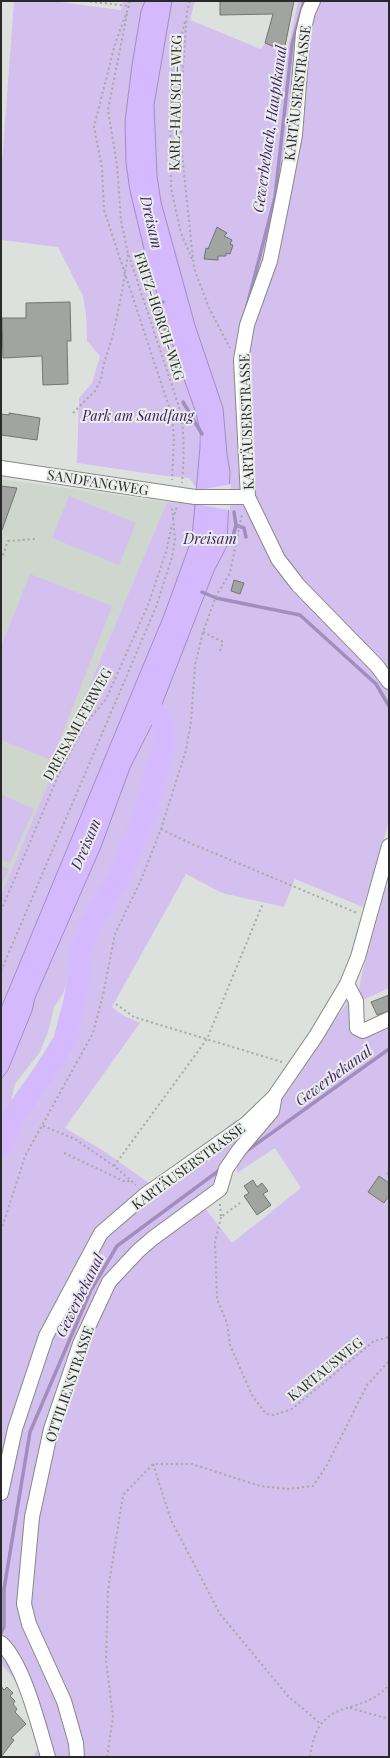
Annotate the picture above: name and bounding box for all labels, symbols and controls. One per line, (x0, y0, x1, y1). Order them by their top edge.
street label: KARTÄUSERSTRASSE (279, 24, 315, 162)
street label: KARL-HAUSCH-WEG (164, 34, 186, 171)
water label: Gewerbebach, Hauptkanal (247, 43, 291, 214)
water label: Dreisam (136, 193, 168, 250)
street label: FRITZ-HORCH-WEG (130, 250, 190, 383)
street label: KARTÄUSERSTRASSE (234, 354, 258, 490)
park label: Park am Sandfang (81, 406, 195, 425)
street label: SANDFANGWEG (46, 465, 150, 499)
water label: Dreisam (182, 528, 237, 548)
street label: DREISAMUFERWEG (38, 664, 116, 784)
water label: Dreisam (65, 815, 105, 874)
water label: Gewerbekanal (291, 1040, 376, 1110)
street label: KARTÄUSERSTRASSE (127, 1118, 249, 1214)
water label: Gewerbekanal (50, 1249, 108, 1340)
street label: OTTILIENSTRASSE (40, 1323, 98, 1445)
street label: KARTAUSWEG (283, 1333, 367, 1405)

